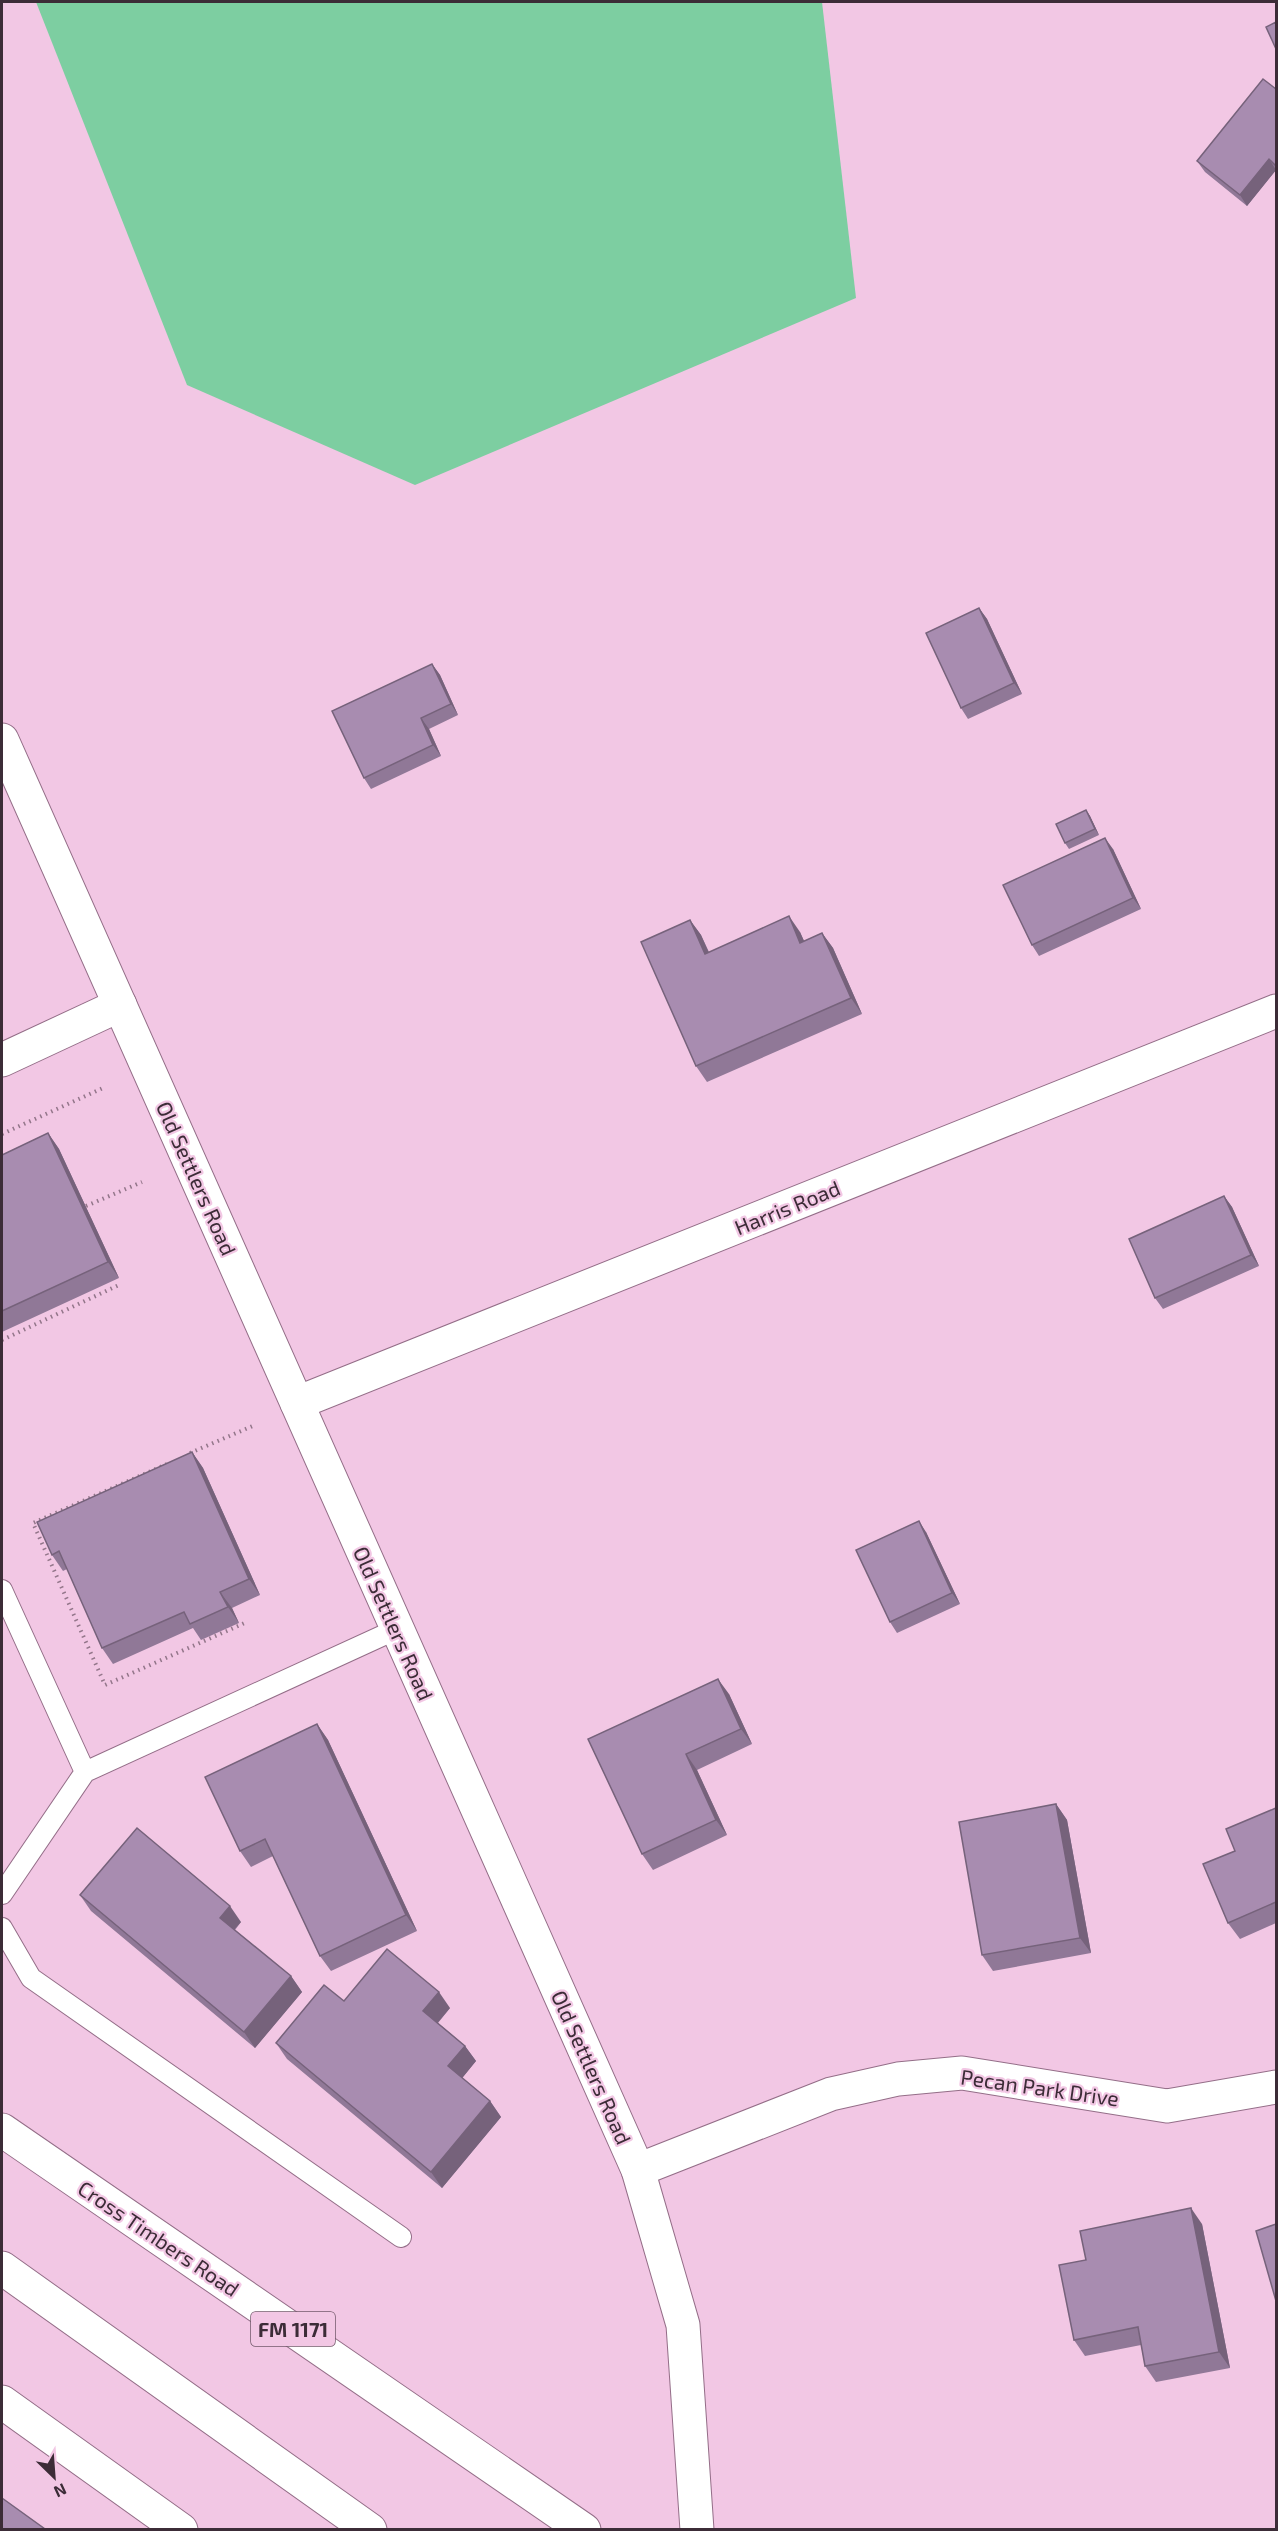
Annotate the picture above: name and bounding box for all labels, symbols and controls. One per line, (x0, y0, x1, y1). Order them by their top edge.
street label: Old Settlers Road (152, 1097, 242, 1259)
street label: Harris Road (731, 1175, 843, 1239)
street label: Old Settlers Road (349, 1542, 439, 1704)
street label: Old Settlers Road (547, 1986, 637, 2148)
street label: Pecan Park Drive (959, 2064, 1121, 2110)
street label: Cross Timbers Road (74, 2175, 244, 2301)
road number: FM 1171 (251, 2312, 335, 2346)
north arrow (24, 2447, 84, 2507)
text: N (51, 2480, 70, 2502)

